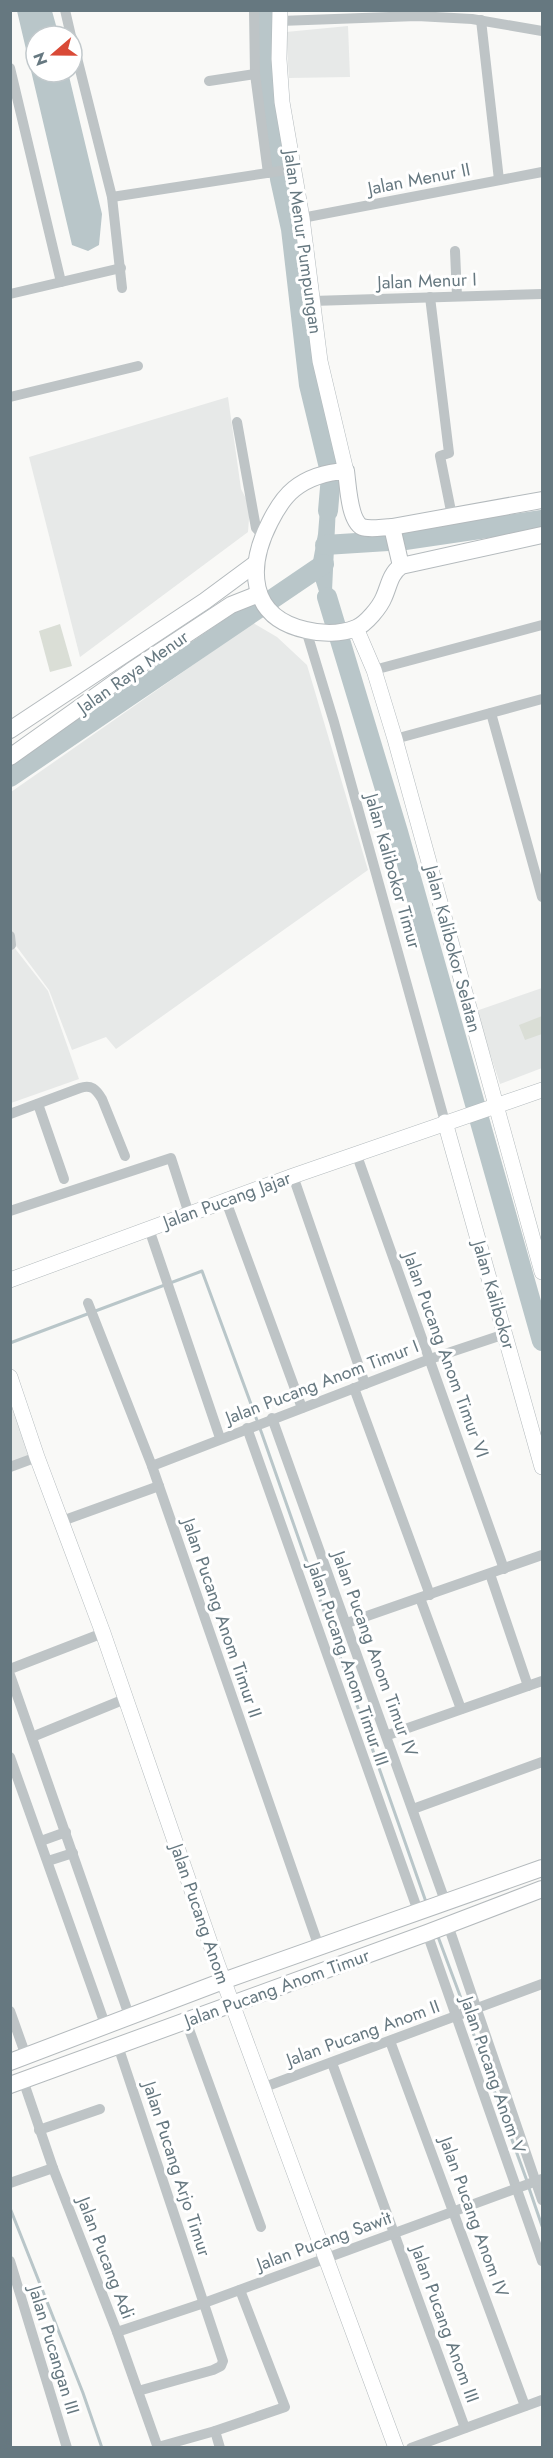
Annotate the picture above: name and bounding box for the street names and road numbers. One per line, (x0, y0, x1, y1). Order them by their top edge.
street label: Jalan Menur Pumpungan (277, 146, 329, 336)
street label: Jalan Menur II (364, 156, 472, 202)
street label: Jalan Menur I (375, 266, 477, 296)
street label: Jalan Raya Menur (71, 624, 194, 721)
street label: Jalan Kalibokor Timur (358, 789, 428, 952)
street label: Jalan Kalibokor Selatan (418, 861, 488, 1035)
street label: Jalan Pucang Jajar (158, 1165, 295, 1236)
street label: Jalan Kalibokor (466, 1236, 522, 1353)
street label: Jalan Pucang Anom Timur VI (396, 1247, 495, 1461)
street label: Jalan Pucang Anom Timur I (220, 1333, 422, 1432)
street label: Jalan Pucang Anom Timur II (175, 1513, 268, 1721)
street label: Jalan Pucang Anom Timur IV (325, 1546, 424, 1760)
street label: Jalan Pucang Anom Timur III (300, 1557, 395, 1769)
street label: Jalan Pucang Anom (163, 1838, 236, 1988)
street label: Jalan Pucang Anom Timur (179, 1942, 374, 2034)
street label: Jalan Pucang Anom V (453, 1991, 532, 2157)
street label: Jalan Pucang Anom II (281, 1993, 443, 2073)
street label: Jalan Pucang Arjo Timur (136, 2076, 218, 2261)
street label: Jalan Pucang Anom IV (432, 2131, 515, 2301)
street label: Jalan Pucang Adi (70, 2191, 141, 2323)
street label: Jalan Pucang Sawit (251, 2204, 396, 2278)
street label: Jalan Pucang Anom III (404, 2240, 486, 2406)
street label: Jalan Pucangan III (21, 2281, 86, 2418)

